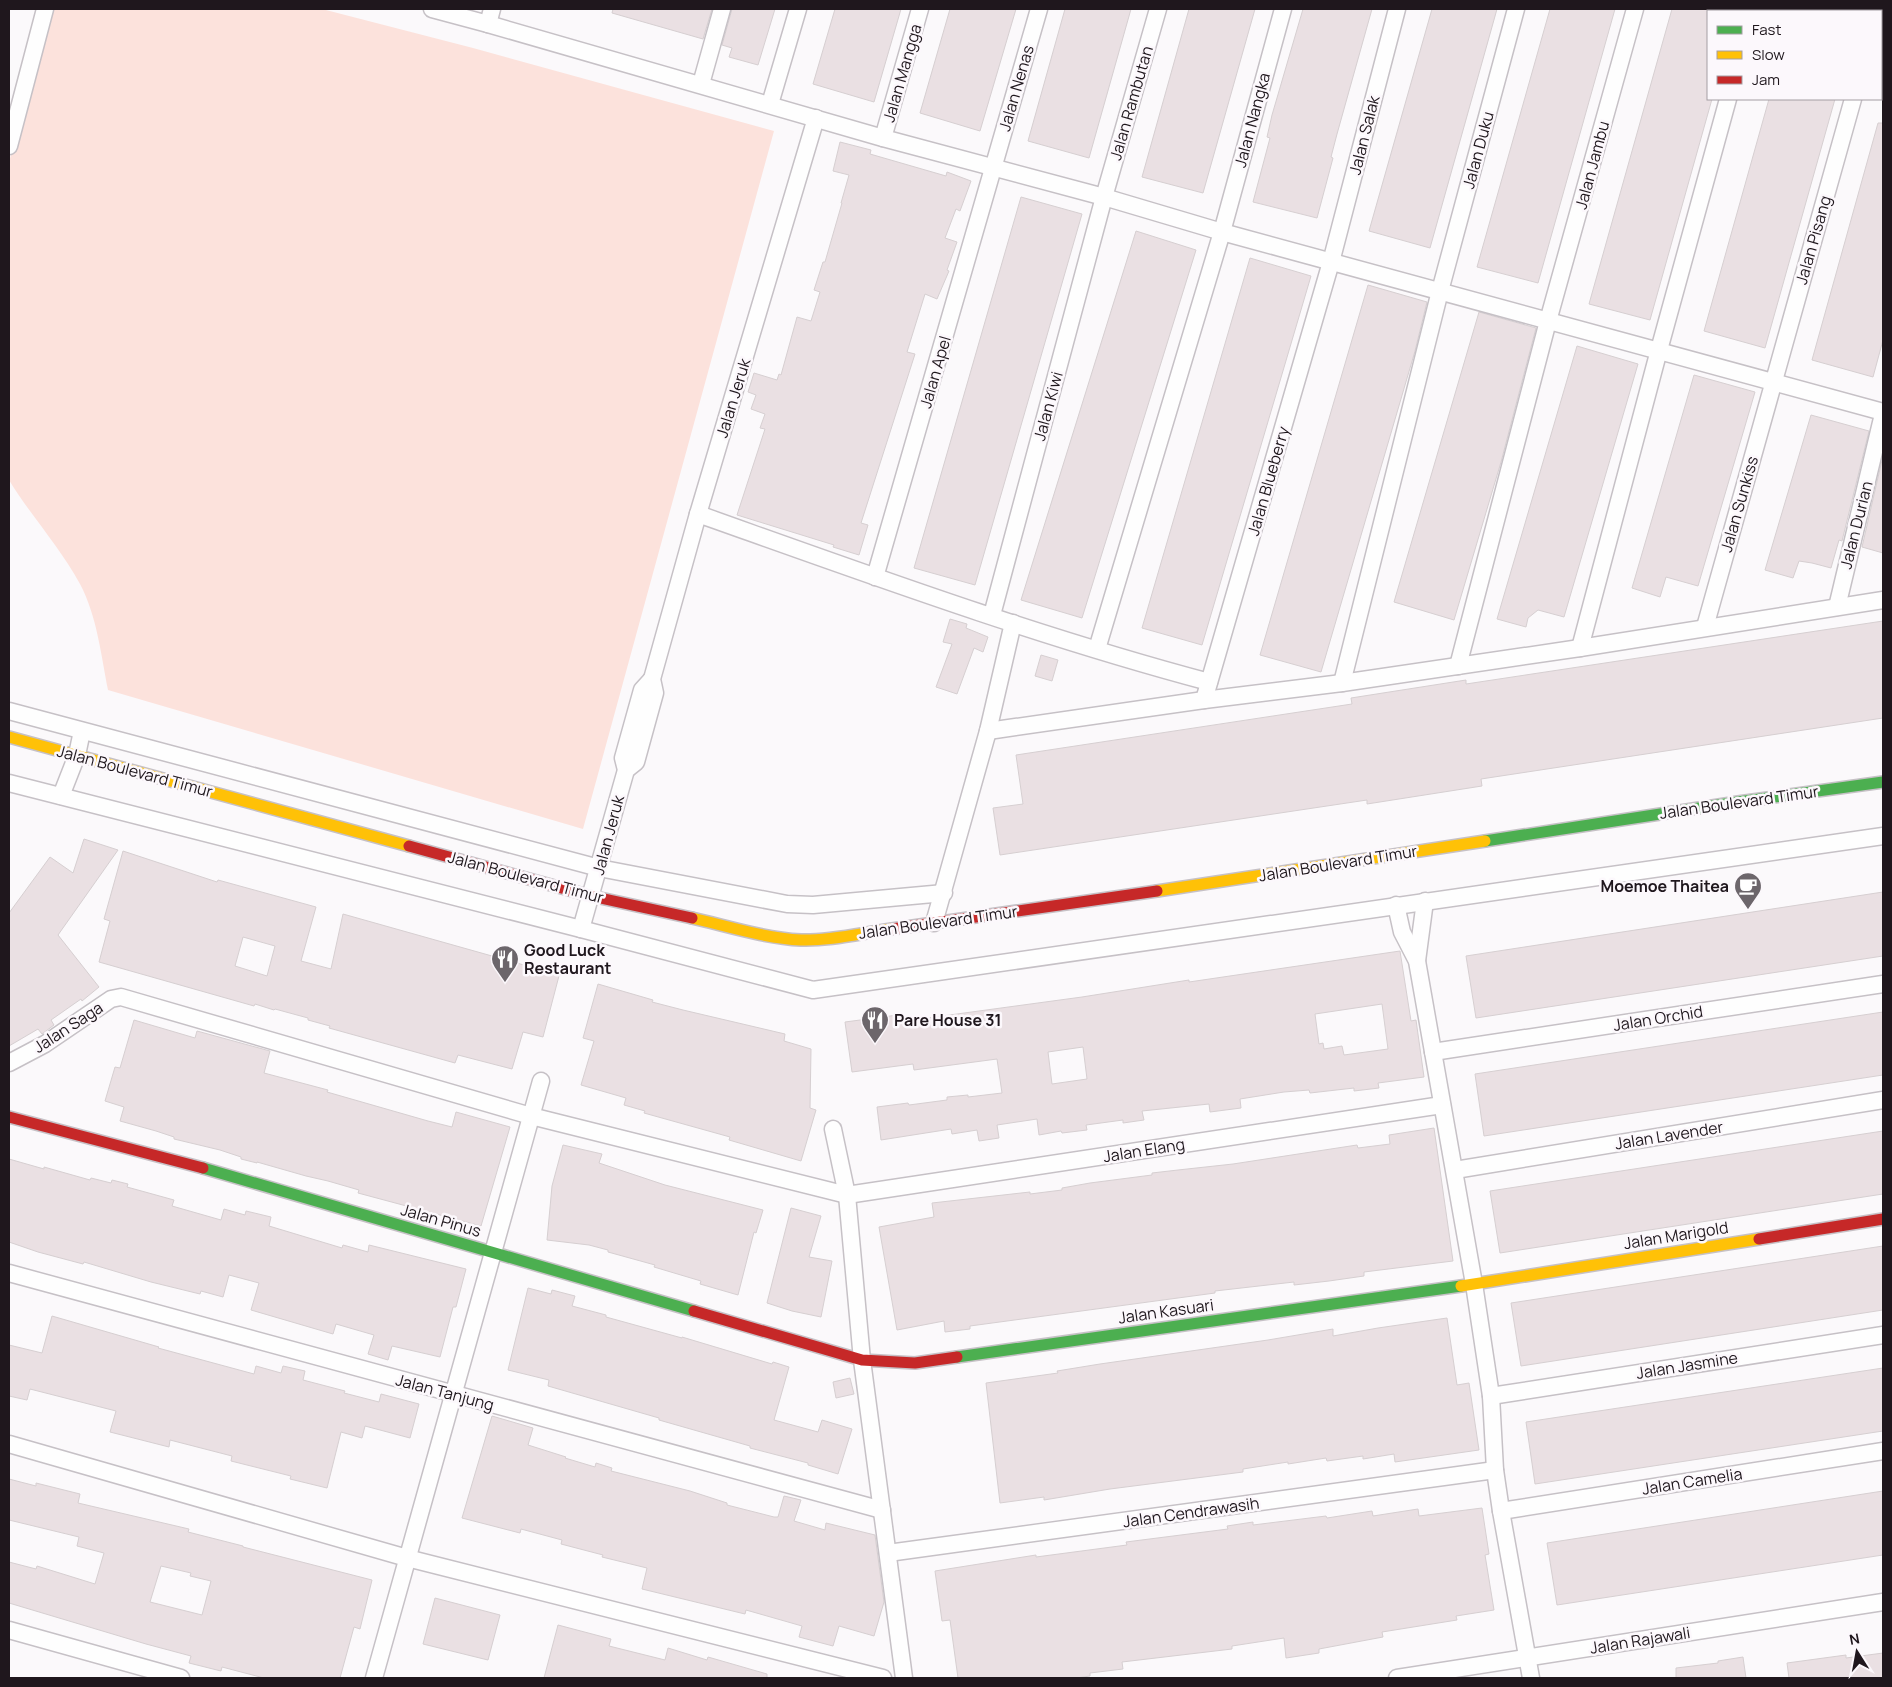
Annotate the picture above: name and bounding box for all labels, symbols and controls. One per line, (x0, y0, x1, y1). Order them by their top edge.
legend (1707, 10, 1882, 100)
text: Fast (1752, 19, 1781, 40)
street label: Jalan Mangga (877, 21, 927, 125)
street label: Jalan Nenas (993, 42, 1039, 134)
street label: Jalan Rambutan (1104, 43, 1158, 163)
text: Slow (1752, 44, 1785, 65)
text: Jam (1752, 69, 1780, 90)
street label: Jalan Nangka (1229, 70, 1275, 170)
street label: Jalan Salak (1344, 92, 1385, 177)
street label: Jalan Duku (1457, 109, 1499, 191)
street label: Jalan Jambu (1570, 118, 1614, 212)
street label: Jalan Pisang (1790, 193, 1836, 287)
street label: Jalan Apel (914, 333, 956, 411)
street label: Jalan Jeruk (711, 355, 756, 440)
street label: Jalan Kiwi (1028, 369, 1068, 443)
street label: Jalan Blueberry (1242, 423, 1294, 538)
street label: Jalan Sunkiss (1715, 453, 1763, 555)
street label: Jalan Durian (1834, 479, 1878, 571)
street label: Jalan Boulevard Timur (55, 740, 215, 802)
street label: Jalan Boulevard Timur (1658, 780, 1820, 824)
street label: Jalan Jeruk (587, 792, 629, 877)
street label: Jalan Boulevard Timur (1257, 840, 1419, 886)
street label: Jalan Boulevard Timur (446, 846, 606, 908)
cafe icon: Moemoe Thaitea (1733, 871, 1763, 910)
place label: Moemoe Thaitea (1600, 875, 1729, 897)
street label: Jalan Boulevard Timur (857, 900, 1019, 944)
place label: Good Luck Restaurant (524, 939, 611, 979)
restaurant icon: Good Luck Restaurant (490, 944, 520, 983)
street label: Jalan Saga (29, 996, 107, 1058)
street label: Jalan Orchid (1612, 1000, 1704, 1036)
restaurant icon: Pare House 31 (860, 1005, 890, 1044)
place label: Pare House 31 (894, 1009, 1002, 1031)
street label: Jalan Lavender (1613, 1116, 1725, 1154)
street label: Jalan Elang (1102, 1133, 1186, 1167)
street label: Jalan Pinus (398, 1198, 484, 1242)
street label: Jalan Marigold (1622, 1216, 1730, 1254)
street label: Jalan Kasuari (1117, 1293, 1215, 1329)
street label: Jalan Jasmine (1635, 1346, 1739, 1384)
street label: Jalan Tanjung (393, 1368, 497, 1416)
street label: Jalan Camelia (1640, 1462, 1744, 1500)
street label: Jalan Cendrawasih (1121, 1492, 1261, 1532)
street label: Jalan Rajawali (1588, 1621, 1692, 1659)
north arrow (1832, 1627, 1882, 1677)
text: N (1848, 1628, 1861, 1649)

